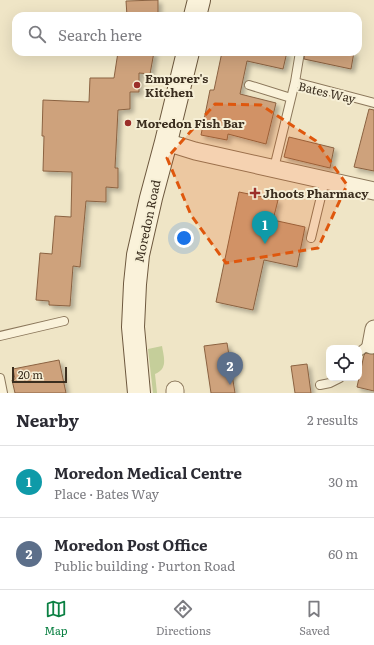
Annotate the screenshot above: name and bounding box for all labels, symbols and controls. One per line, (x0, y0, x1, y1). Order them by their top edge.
search box (12, 12, 362, 56)
icon: search (26, 23, 48, 45)
text: Search here (58, 23, 142, 46)
place label: Emporer's Kitchen (145, 69, 208, 101)
street label: Bates Way (297, 77, 358, 107)
marker: Emporer's Kitchen (132, 80, 142, 90)
place label: Moredon Fish Bar (136, 114, 245, 132)
marker: Moredon Fish Bar (123, 118, 133, 128)
street label: Moredon Road (129, 177, 165, 264)
place label: Jhoots Pharmacy (263, 184, 369, 202)
marker: Jhoots Pharmacy (250, 188, 260, 198)
pin: 1 (252, 211, 278, 244)
your location (174, 228, 194, 248)
map controls (326, 345, 362, 381)
button: locate (326, 345, 362, 381)
pin: 2 (217, 352, 243, 385)
scale bar (12, 365, 67, 384)
text: 20 m (18, 366, 43, 382)
text: Nearby (16, 407, 79, 432)
text: 2 results (307, 410, 358, 429)
text: Moredon Medical Centre (54, 461, 242, 484)
text: 1 (26, 472, 32, 491)
text: 30 m (328, 472, 358, 491)
text: Place · Bates Way (54, 484, 159, 503)
text: Moredon Post Office (54, 533, 208, 556)
text: 2 (26, 544, 32, 563)
text: 60 m (328, 544, 358, 563)
text: Public building · Purton Road (54, 556, 235, 575)
tab: Map (44, 598, 68, 638)
tab: Directions (156, 598, 211, 638)
tab: Saved (299, 598, 330, 638)

